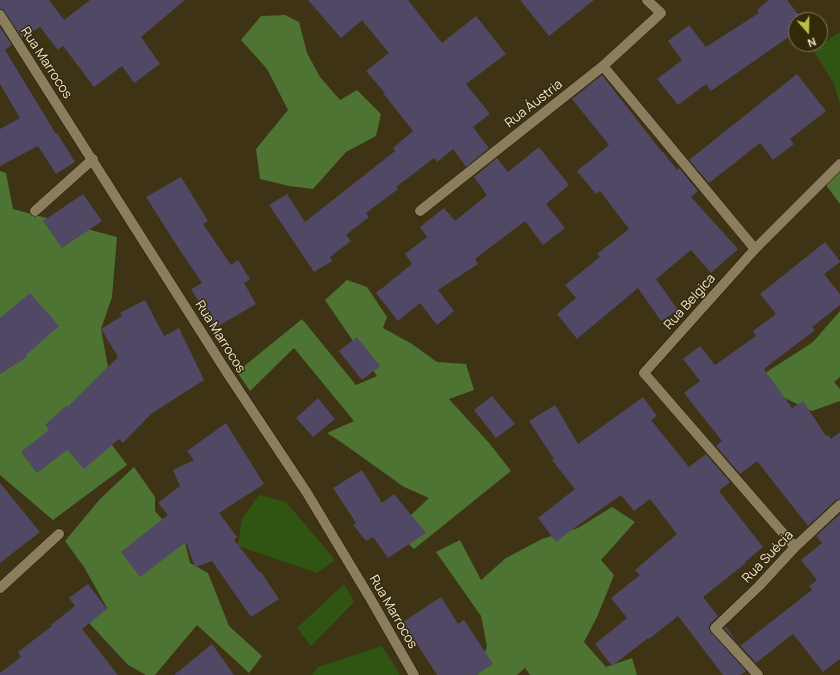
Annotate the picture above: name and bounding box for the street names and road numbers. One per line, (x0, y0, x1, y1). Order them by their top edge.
street label: Rua Marrocos (17, 24, 75, 102)
street label: Rua Áustria (502, 77, 566, 131)
street label: Rua Belgica (661, 271, 719, 333)
street label: Rua Marrocos (192, 298, 248, 376)
street label: Rua Suécia (739, 528, 797, 586)
street label: Rua Marrocos (366, 572, 420, 652)

